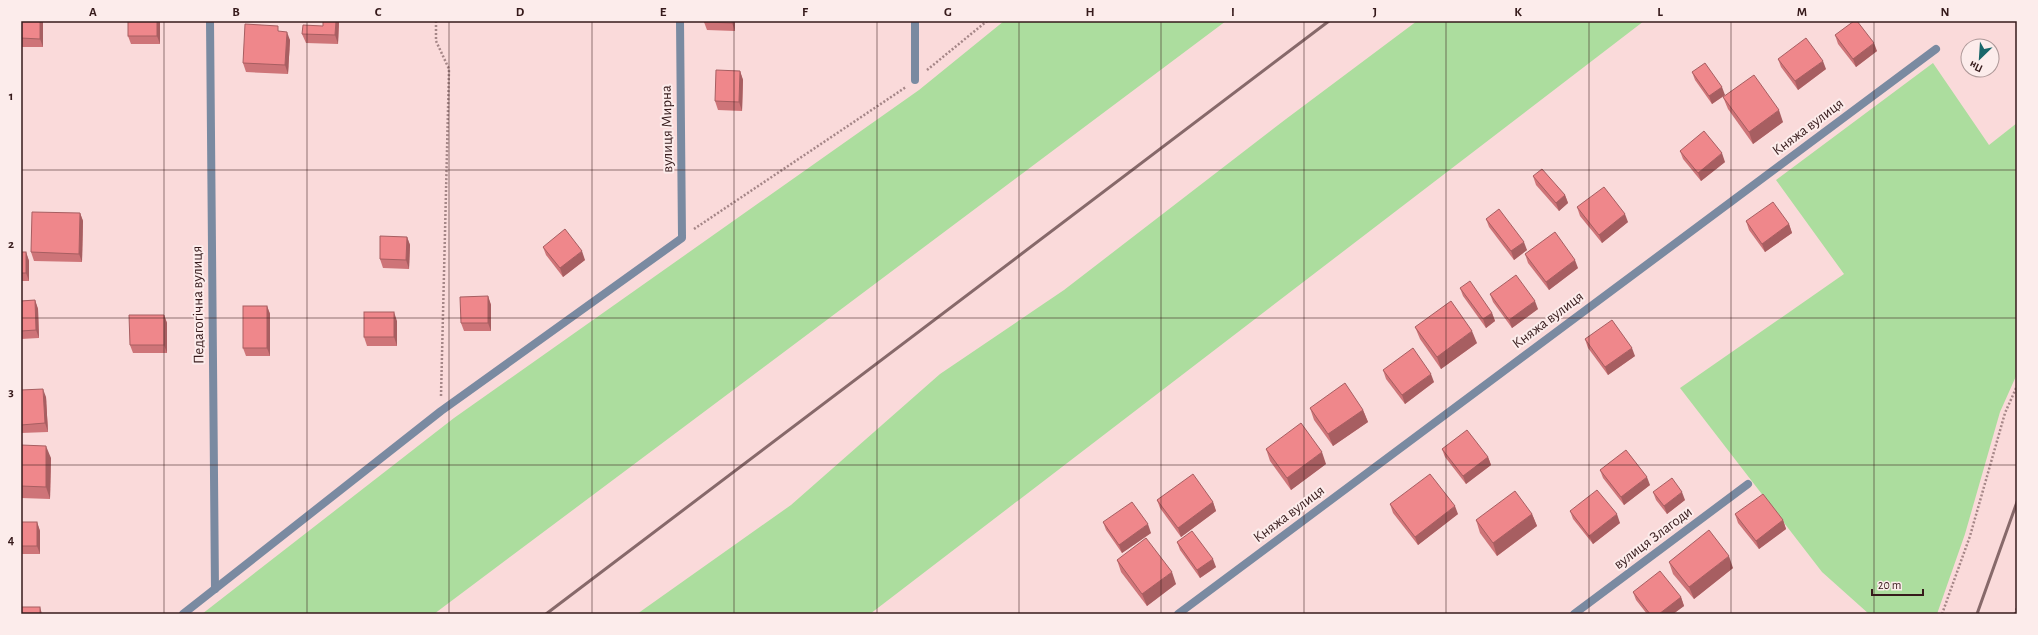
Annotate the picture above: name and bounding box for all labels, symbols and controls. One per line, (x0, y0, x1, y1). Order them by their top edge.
text: A (89, 6, 97, 19)
text: B (232, 6, 240, 19)
text: C (375, 6, 382, 19)
text: D (516, 6, 525, 19)
text: E (660, 6, 667, 19)
text: F (802, 6, 809, 19)
text: G (944, 6, 952, 19)
text: H (1085, 6, 1095, 19)
text: I (1231, 6, 1235, 19)
text: J (1373, 6, 1377, 19)
text: K (1514, 6, 1522, 19)
text: L (1657, 6, 1663, 19)
text: M (1797, 6, 1807, 19)
text: N (1940, 6, 1950, 19)
north arrow (1960, 38, 2000, 78)
text: Пн (1968, 59, 1984, 74)
street label: вулиця Мирна (659, 85, 675, 173)
text: 1 (9, 90, 13, 103)
street label: Княжа вулиця (1770, 95, 1846, 159)
text: 2 (8, 238, 14, 251)
street label: Педагогічна вулиця (189, 246, 207, 364)
street label: Княжа вулиця (1510, 288, 1586, 352)
text: 3 (8, 386, 14, 399)
street label: Княжа вулиця (1251, 482, 1327, 546)
street label: вулиця Злагоди (1611, 504, 1695, 572)
text: 4 (8, 534, 15, 547)
scale bar (1872, 571, 1923, 597)
text: 20 m (1878, 579, 1901, 591)

